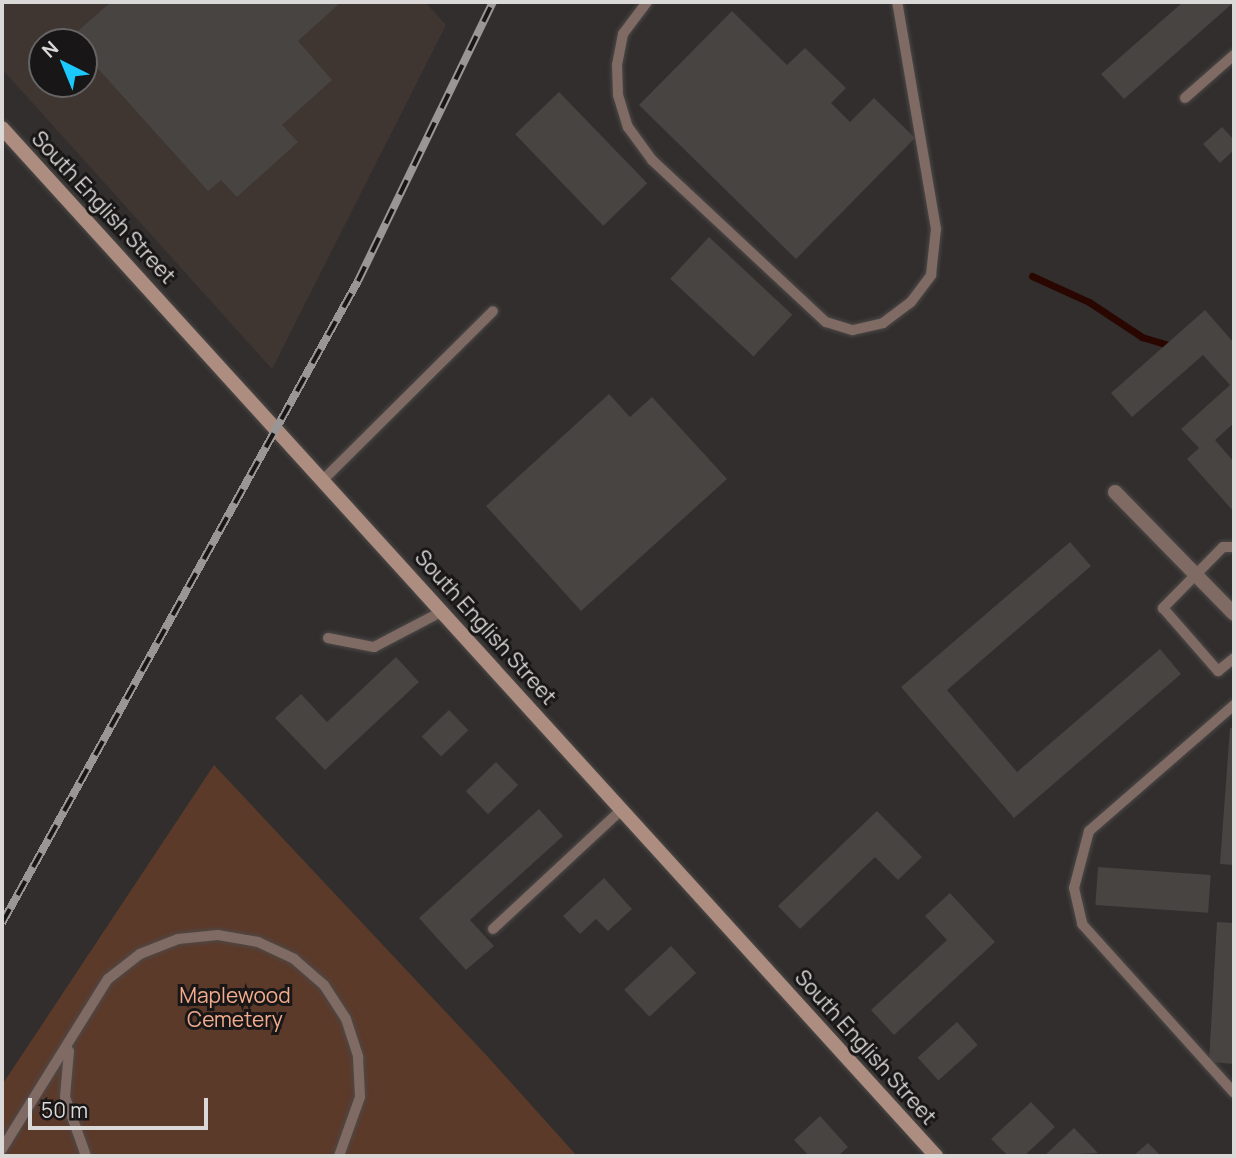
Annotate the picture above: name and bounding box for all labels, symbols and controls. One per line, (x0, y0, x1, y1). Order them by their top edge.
north arrow (28, 28, 98, 98)
text: N (36, 35, 64, 63)
street label: South English Street (27, 126, 181, 288)
street label: South English Street (410, 545, 562, 709)
street label: South English Street (790, 965, 942, 1129)
park label: Maplewood Cemetery (179, 982, 291, 1032)
scale bar (32, 1084, 212, 1128)
text: 50 m (41, 1096, 88, 1124)

